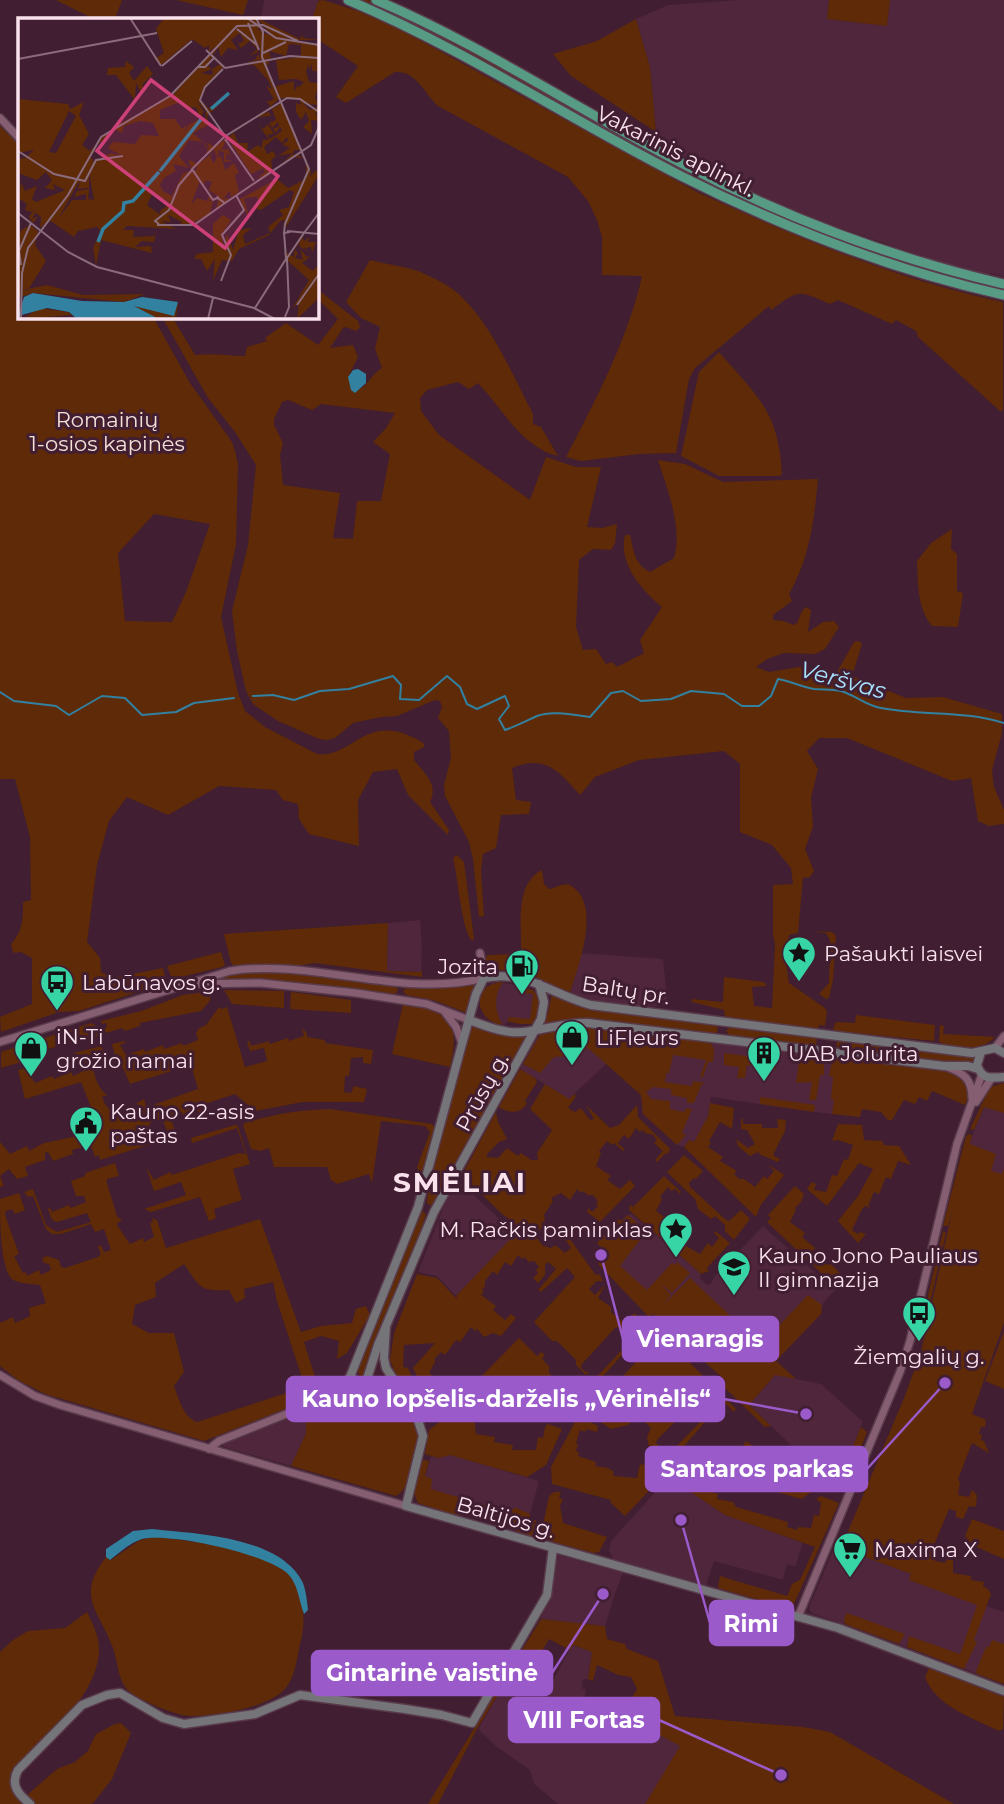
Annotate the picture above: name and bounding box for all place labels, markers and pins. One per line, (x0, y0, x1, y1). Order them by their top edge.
place icon: Pašaukti laisvei (780, 934, 818, 983)
place label: Pašaukti laisvei (824, 941, 983, 966)
fuel station icon: Jozita (503, 947, 541, 996)
place label: Jozita (437, 954, 498, 979)
bus stop icon: Labūnavos g. (38, 963, 76, 1012)
place label: Labūnavos g. (82, 970, 220, 995)
shop icon: LiFleurs (553, 1018, 591, 1067)
place label: iN-Ti grožio namai (56, 1024, 193, 1073)
place label: LiFleurs (596, 1025, 678, 1050)
shop icon: iN-Ti grožio namai (12, 1029, 50, 1078)
building icon: UAB Jolurita (745, 1034, 783, 1083)
place label: UAB Jolurita (788, 1041, 918, 1066)
place label: Kauno 22-asis paštas (110, 1099, 254, 1148)
public building icon: Kauno 22-asis paštas (67, 1104, 105, 1153)
place icon: M. Račkis paminklas (657, 1210, 695, 1259)
place label: M. Račkis paminklas (439, 1217, 652, 1242)
place label: Kauno Jono Pauliaus II gimnazija (758, 1243, 978, 1292)
school or university icon: Kauno Jono Pauliaus II gimnazija (715, 1248, 753, 1297)
bus stop icon: Žiemgalių g. (900, 1294, 938, 1343)
callout: Vienaragis (623, 1317, 778, 1361)
place label: Žiemgalių g. (854, 1344, 984, 1369)
callout: Kauno lopšelis-darželis „Vėrinėlis“ (287, 1377, 724, 1421)
callout: Santaros parkas (646, 1447, 867, 1491)
supermarket icon: Maxima X (831, 1530, 869, 1579)
place label: Maxima X (874, 1537, 977, 1562)
callout: Rimi (710, 1601, 793, 1645)
callout: Gintarinė vaistinė (312, 1651, 552, 1695)
callout: VIII Fortas (509, 1698, 659, 1742)

